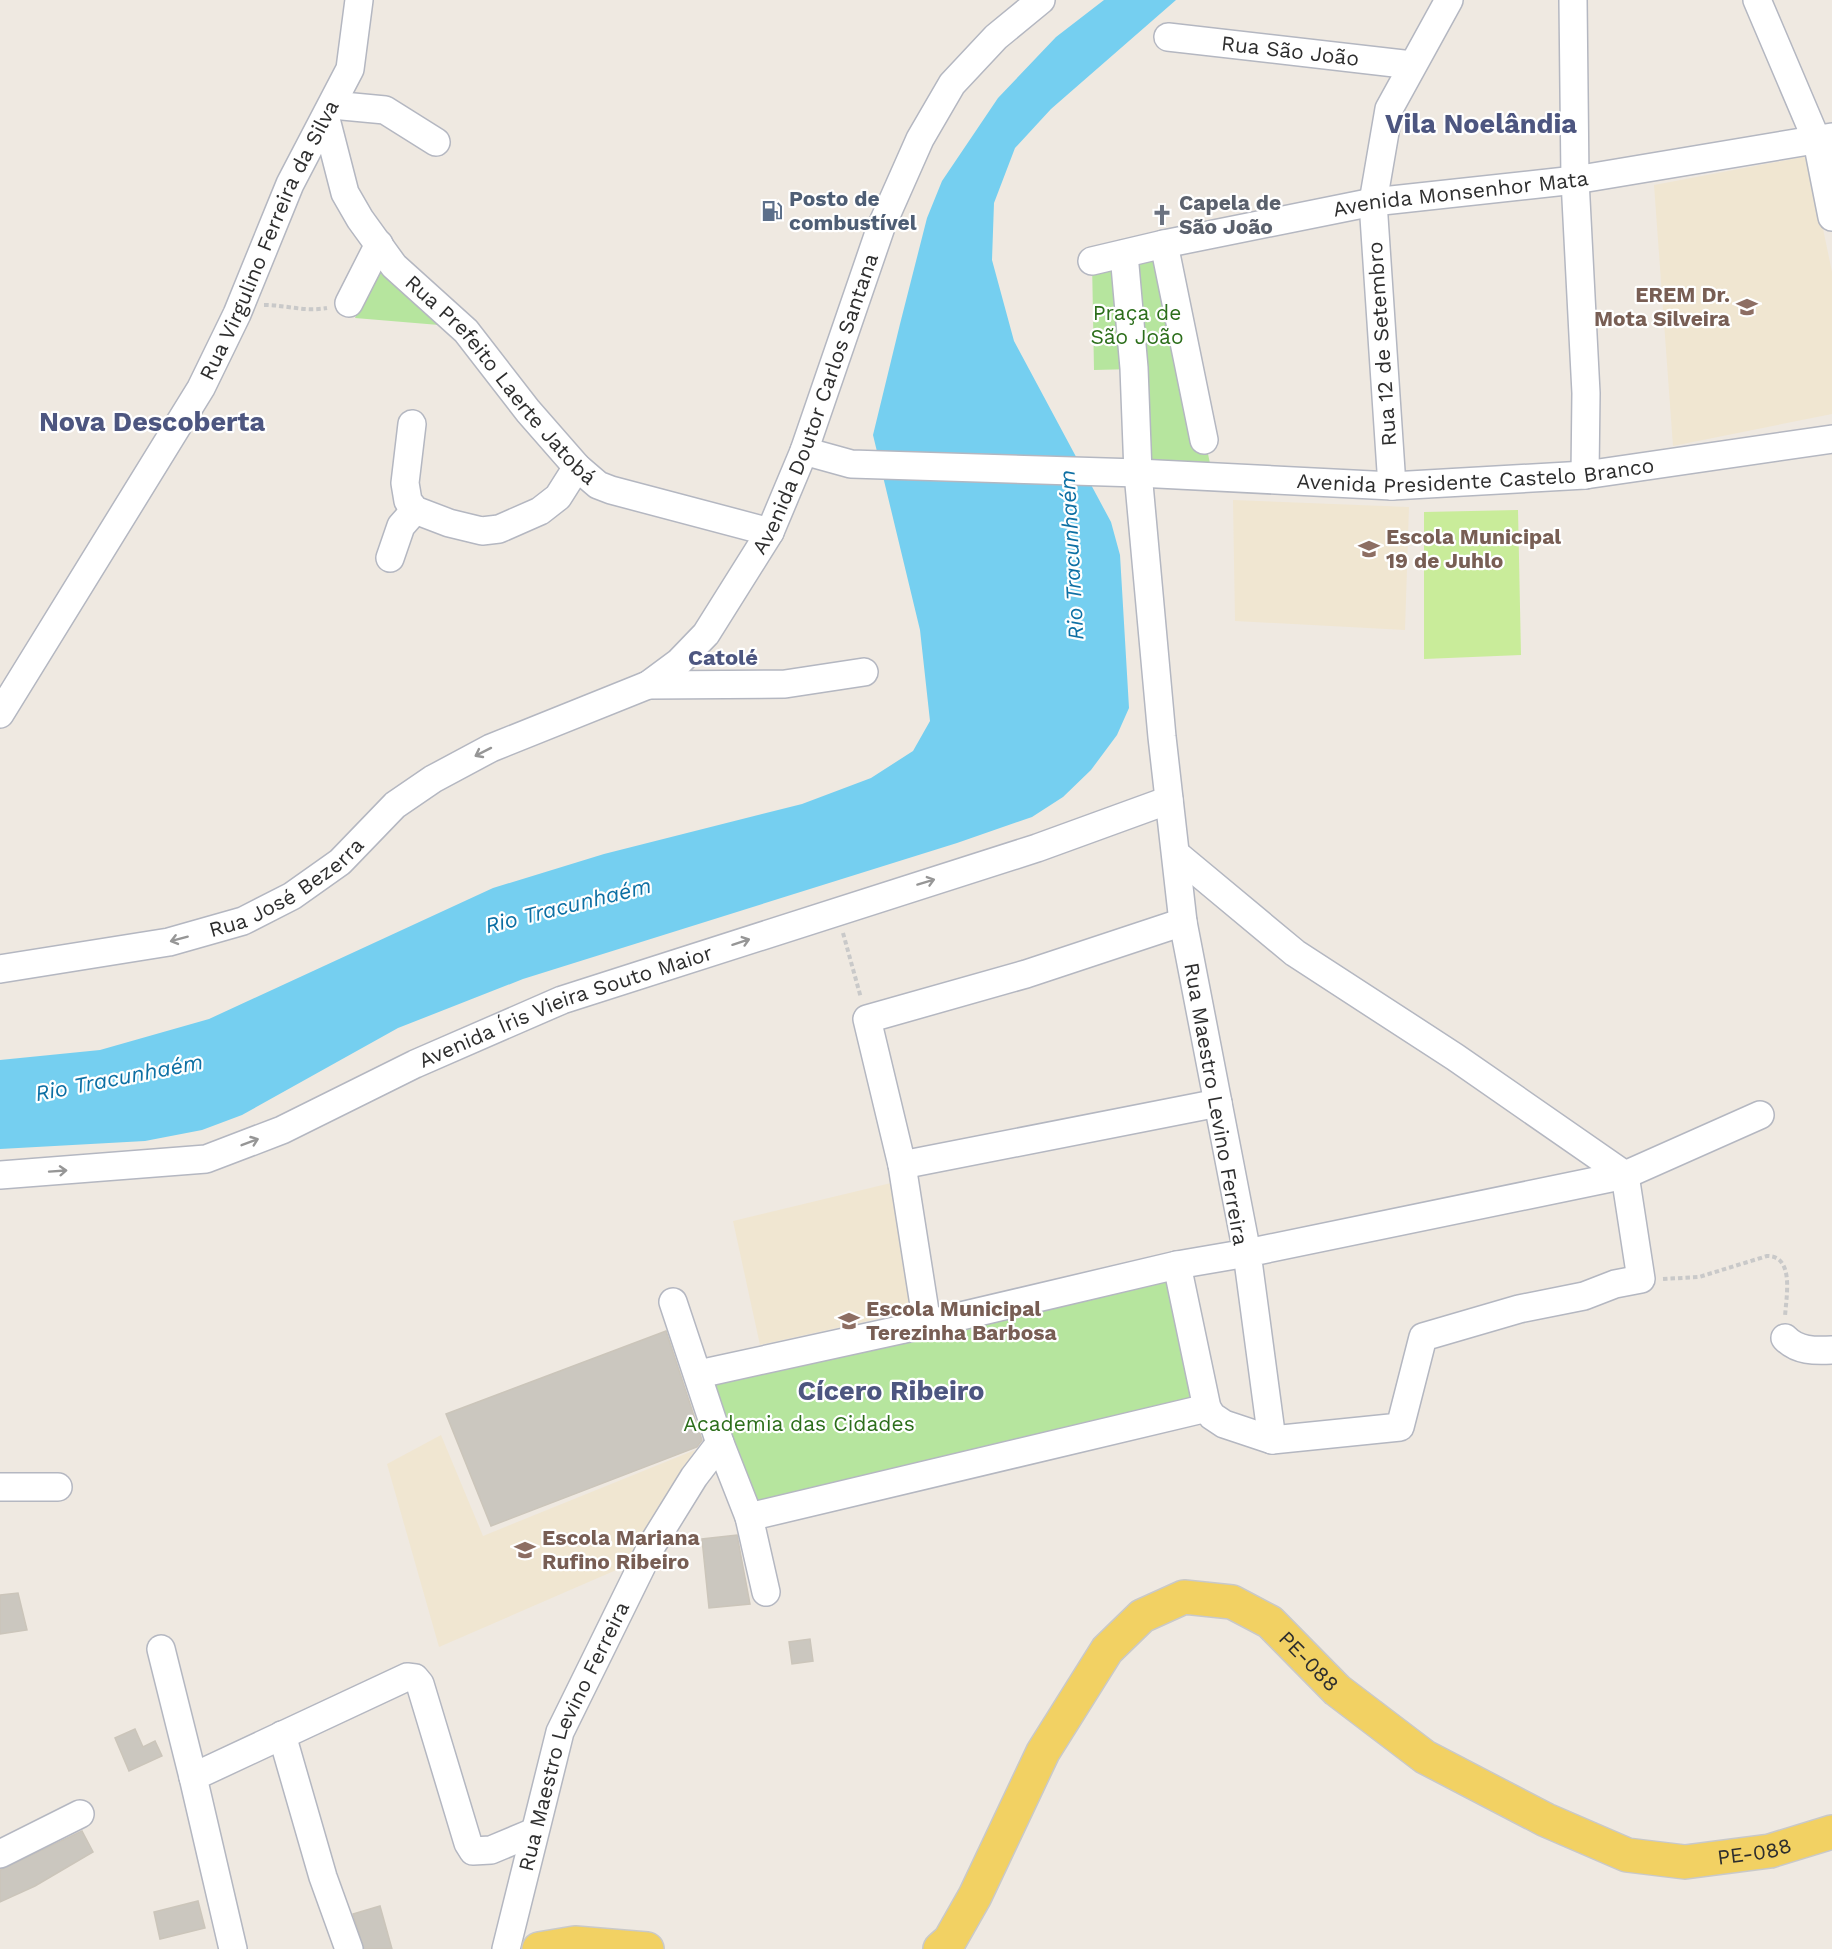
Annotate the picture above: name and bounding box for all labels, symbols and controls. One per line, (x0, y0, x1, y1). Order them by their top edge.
street label: Rua São João (1220, 30, 1361, 71)
street label: Rua Virgulino Ferreira da Silva (194, 95, 344, 384)
district label: Vila Noelândia (1385, 108, 1577, 140)
street label: Avenida Monsenhor Mata (1331, 165, 1590, 222)
place label: Posto de combustível (789, 186, 917, 235)
place label: Capela de São João (1179, 190, 1281, 239)
fuel station icon: Posto de combustível (760, 199, 784, 223)
church icon: Capela de São João (1150, 203, 1174, 227)
street label: Rua 12 de Setembro (1362, 241, 1401, 447)
street label: Avenida Doutor Carlos Santana (746, 250, 883, 559)
street label: Rua Prefeito Laerte Jatobá (400, 269, 602, 490)
place label: EREM Dr. Mota Silveira (1594, 282, 1731, 331)
school or university icon: EREM Dr. Mota Silveira (1735, 295, 1759, 319)
park label: Praça de São João (1090, 300, 1184, 349)
district label: Nova Descoberta (39, 406, 265, 438)
street label: Avenida Presidente Castelo Branco (1296, 452, 1656, 498)
water label: Rio Tracunhaém (1055, 469, 1088, 641)
place label: Escola Municipal 19 de Juhlo (1386, 524, 1561, 573)
school or university icon: Escola Municipal 19 de Juhlo (1357, 537, 1381, 561)
district label: Catolé (688, 645, 758, 670)
one-way arrow (475, 747, 493, 759)
street label: Rua José Bezerra (206, 832, 369, 942)
water label: Rio Tracunhaém (482, 873, 654, 938)
one-way arrow (916, 876, 935, 887)
one-way arrow (170, 934, 189, 945)
one-way arrow (731, 935, 749, 946)
street label: Avenida Íris Vieira Souto Maior (415, 940, 716, 1073)
street label: Rua Maestro Levino Ferreira (1179, 961, 1254, 1247)
water label: Rio Tracunhaém (33, 1049, 205, 1106)
one-way arrow (240, 1136, 259, 1147)
one-way arrow (48, 1166, 68, 1177)
place label: Escola Municipal Terezinha Barbosa (866, 1296, 1057, 1345)
school or university icon: Escola Municipal Terezinha Barbosa (837, 1309, 861, 1333)
district label: Cícero Ribeiro (798, 1375, 984, 1407)
park label: Academia das Cidades (683, 1411, 915, 1436)
place label: Escola Mariana Rufino Ribeiro (542, 1525, 700, 1574)
school or university icon: Escola Mariana Rufino Ribeiro (513, 1538, 537, 1562)
street label: Rua Maestro Levino Ferreira (513, 1597, 634, 1874)
street label: PE-088 (1274, 1626, 1344, 1696)
street label: PE-088 (1716, 1832, 1794, 1870)

